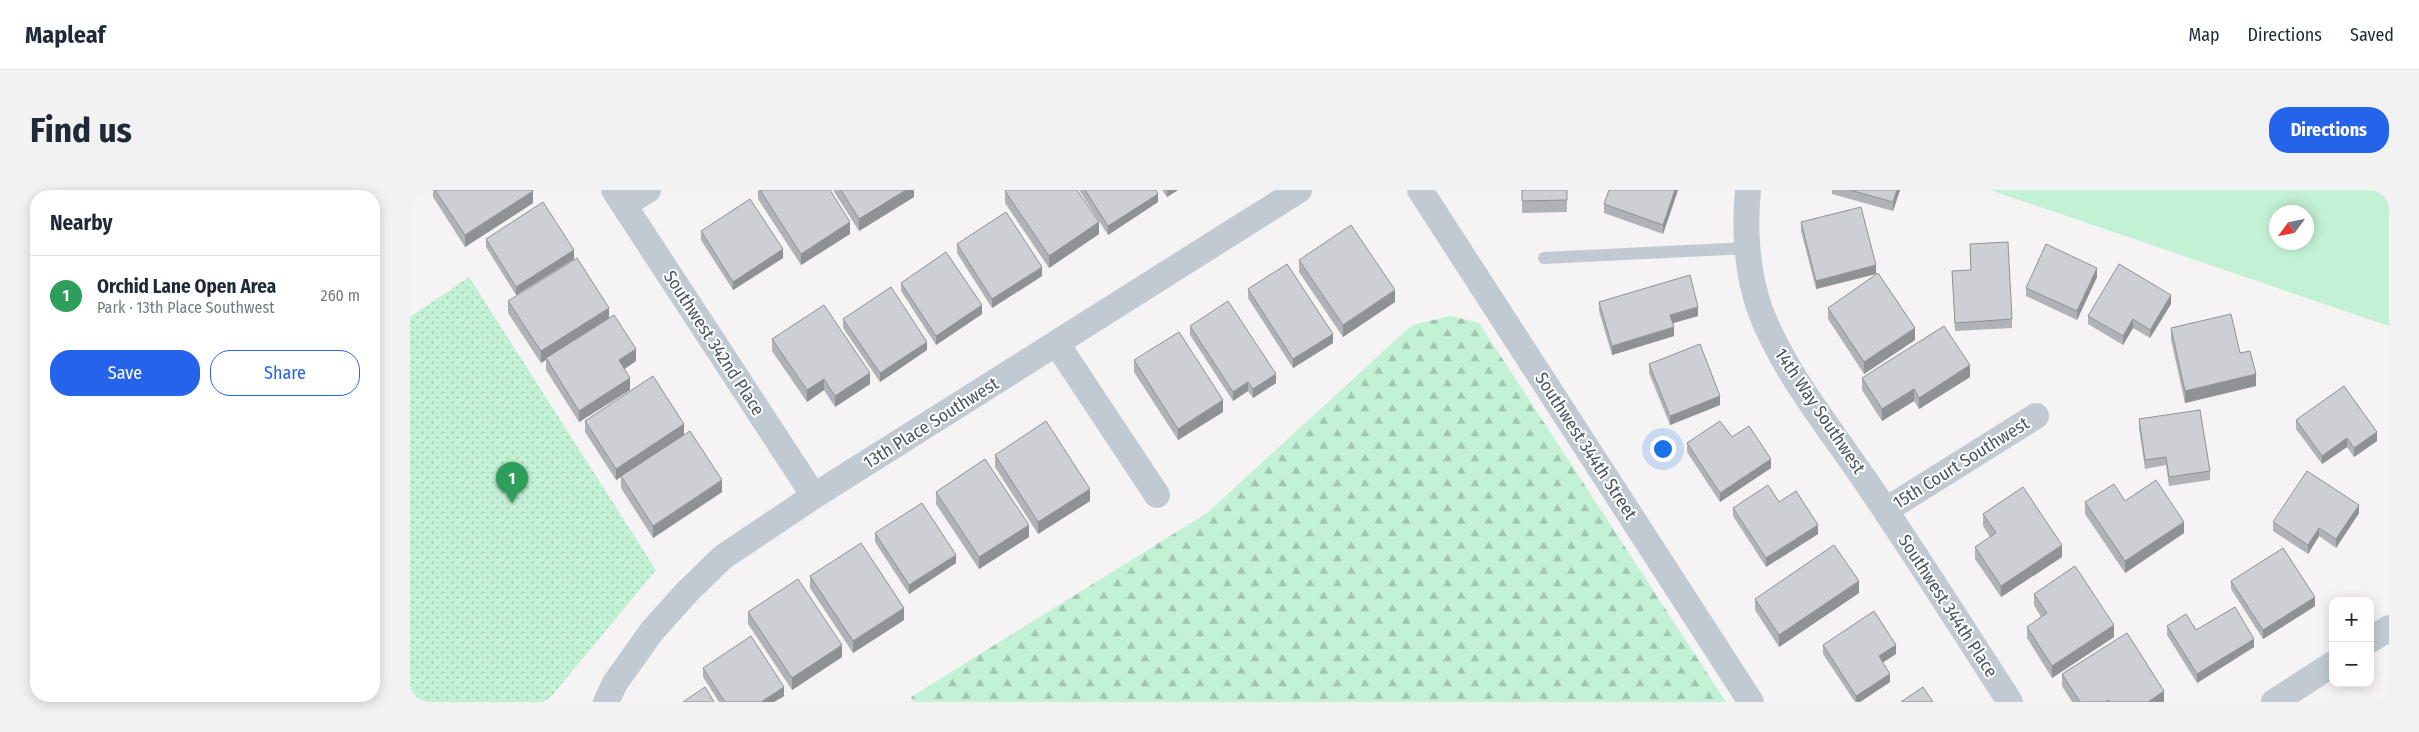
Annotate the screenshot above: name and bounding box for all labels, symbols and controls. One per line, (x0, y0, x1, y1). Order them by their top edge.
text: Mapleaf (25, 21, 105, 49)
text: Map (2188, 24, 2220, 46)
text: Directions (2248, 24, 2322, 46)
text: Saved (2350, 24, 2394, 46)
button: Directions (2269, 107, 2389, 153)
text: Find us (30, 109, 132, 151)
north arrow (2269, 205, 2314, 250)
text: Nearby (50, 210, 112, 236)
street label: Southwest 342nd Place (659, 266, 769, 420)
text: Orchid Lane Open Area (97, 275, 276, 298)
text: 1 (63, 286, 69, 305)
text: 260 m (321, 286, 360, 305)
text: Park · 13th Place Southwest (97, 298, 274, 317)
street label: 14th Way Southwest (1770, 344, 1870, 478)
button: Save (50, 350, 200, 396)
button: Share (210, 350, 360, 396)
street label: Southwest 344th Street (1530, 368, 1642, 524)
street label: 13th Place Southwest (859, 372, 1003, 474)
street label: 15th Court Southwest (1889, 412, 2033, 514)
your location (1650, 436, 1676, 462)
pin: 1 (496, 462, 528, 503)
street label: Southwest 344th Place (1894, 531, 2002, 682)
map controls (2329, 597, 2374, 687)
button: + (2329, 597, 2374, 642)
button: − (2329, 642, 2374, 687)

